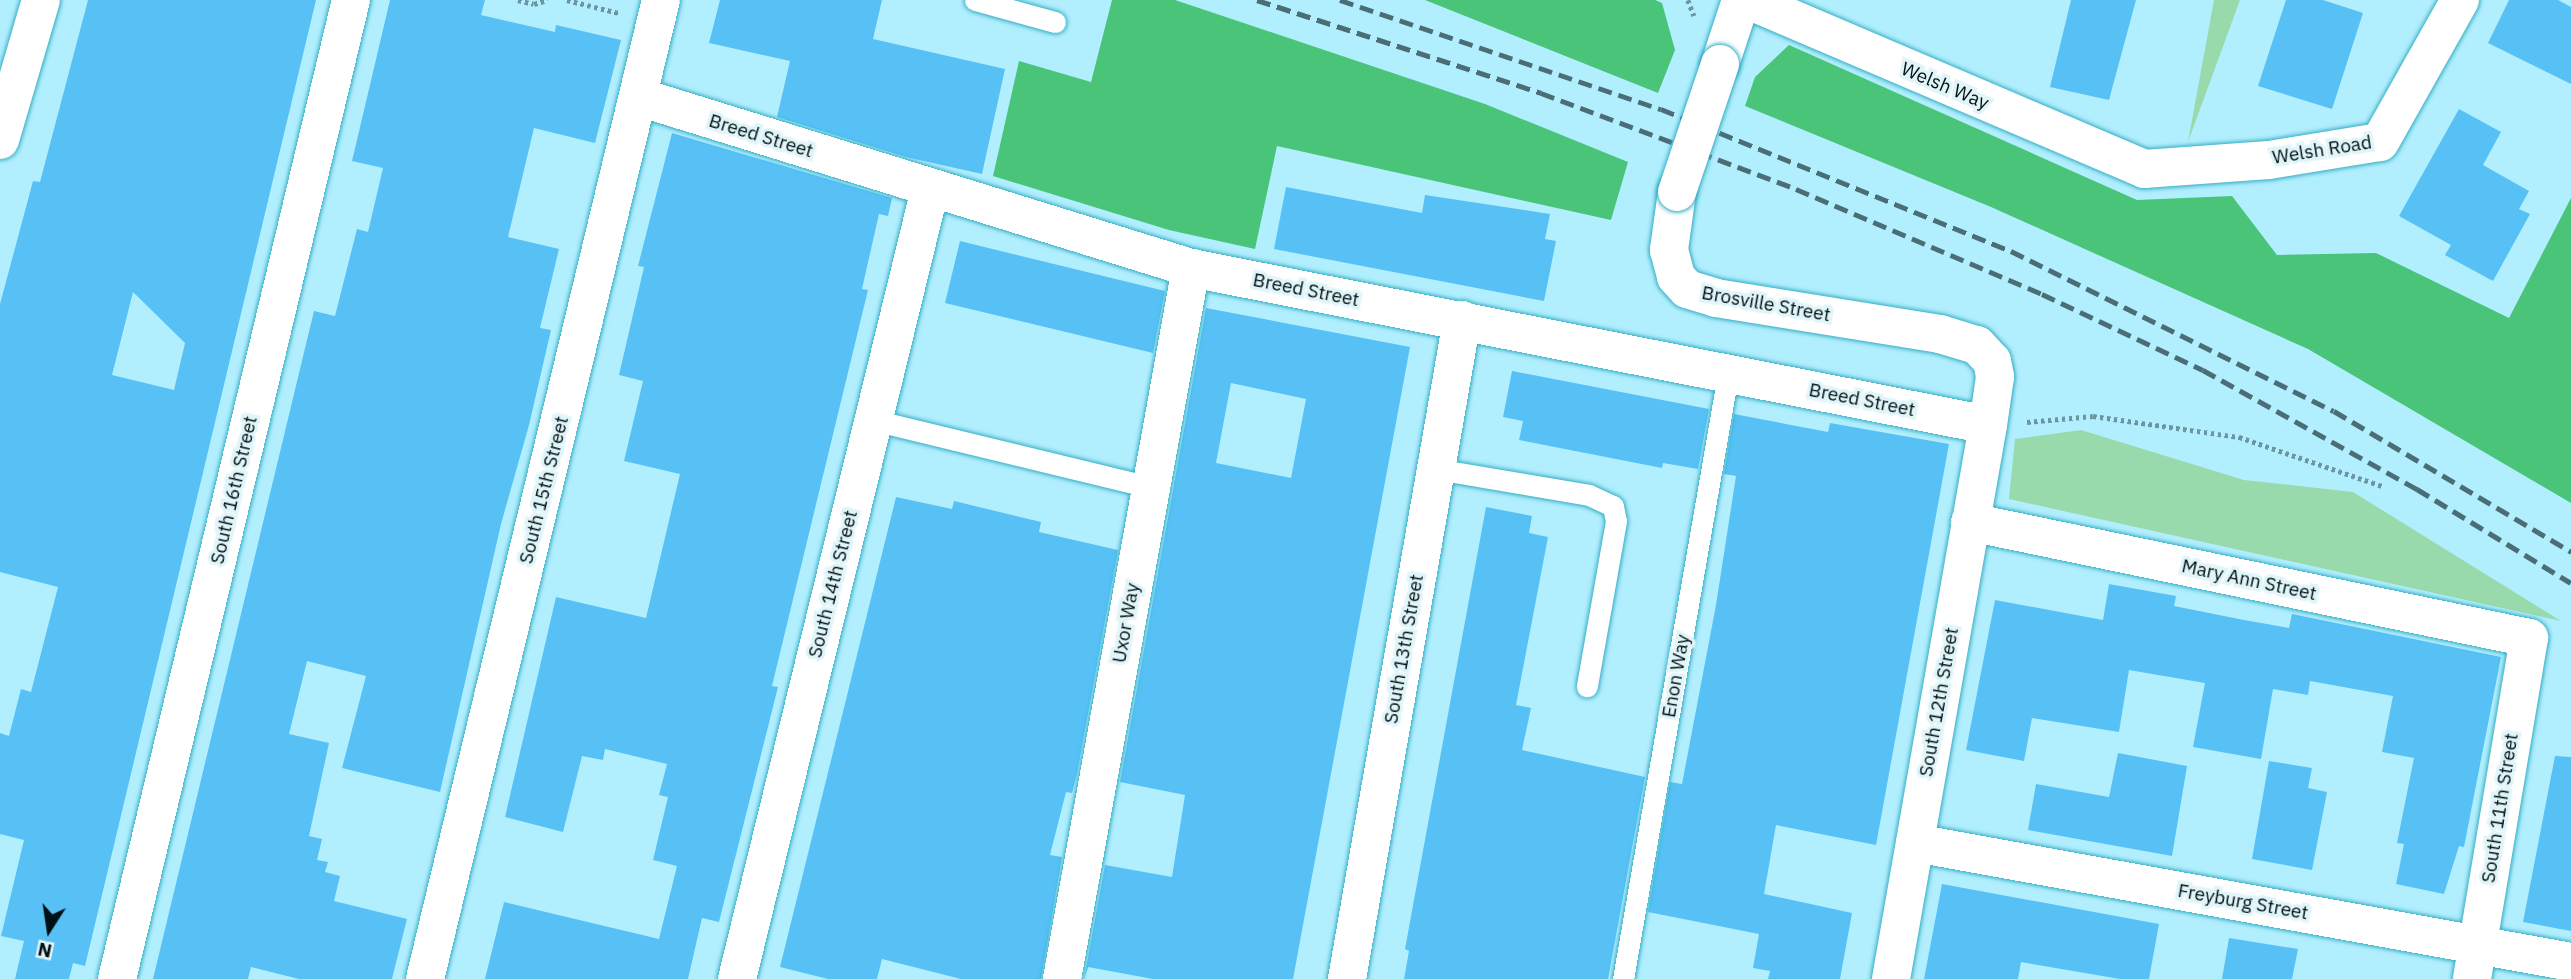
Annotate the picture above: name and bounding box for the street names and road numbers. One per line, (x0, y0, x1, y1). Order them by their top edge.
street label: Welsh Way (1898, 57, 1992, 115)
street label: Breed Street (706, 109, 816, 163)
street label: Welsh Road (2271, 131, 2373, 169)
street label: Breed Street (1251, 269, 1361, 311)
street label: Brosville Street (1700, 281, 1832, 327)
street label: Breed Street (1807, 379, 1917, 421)
street label: South 16th Street (206, 414, 262, 566)
street label: South 15th Street (515, 414, 573, 566)
street label: South 14th Street (804, 508, 862, 660)
street label: Mary Ann Street (2180, 555, 2318, 605)
street label: South 13th Street (1380, 573, 1428, 725)
street label: Uxor Way (1108, 581, 1144, 665)
street label: South 12th Street (1915, 626, 1963, 778)
street label: Enon Way (1657, 633, 1695, 719)
street label: South 11th Street (2477, 732, 2523, 884)
street label: Freyburg Street (2176, 879, 2310, 925)

